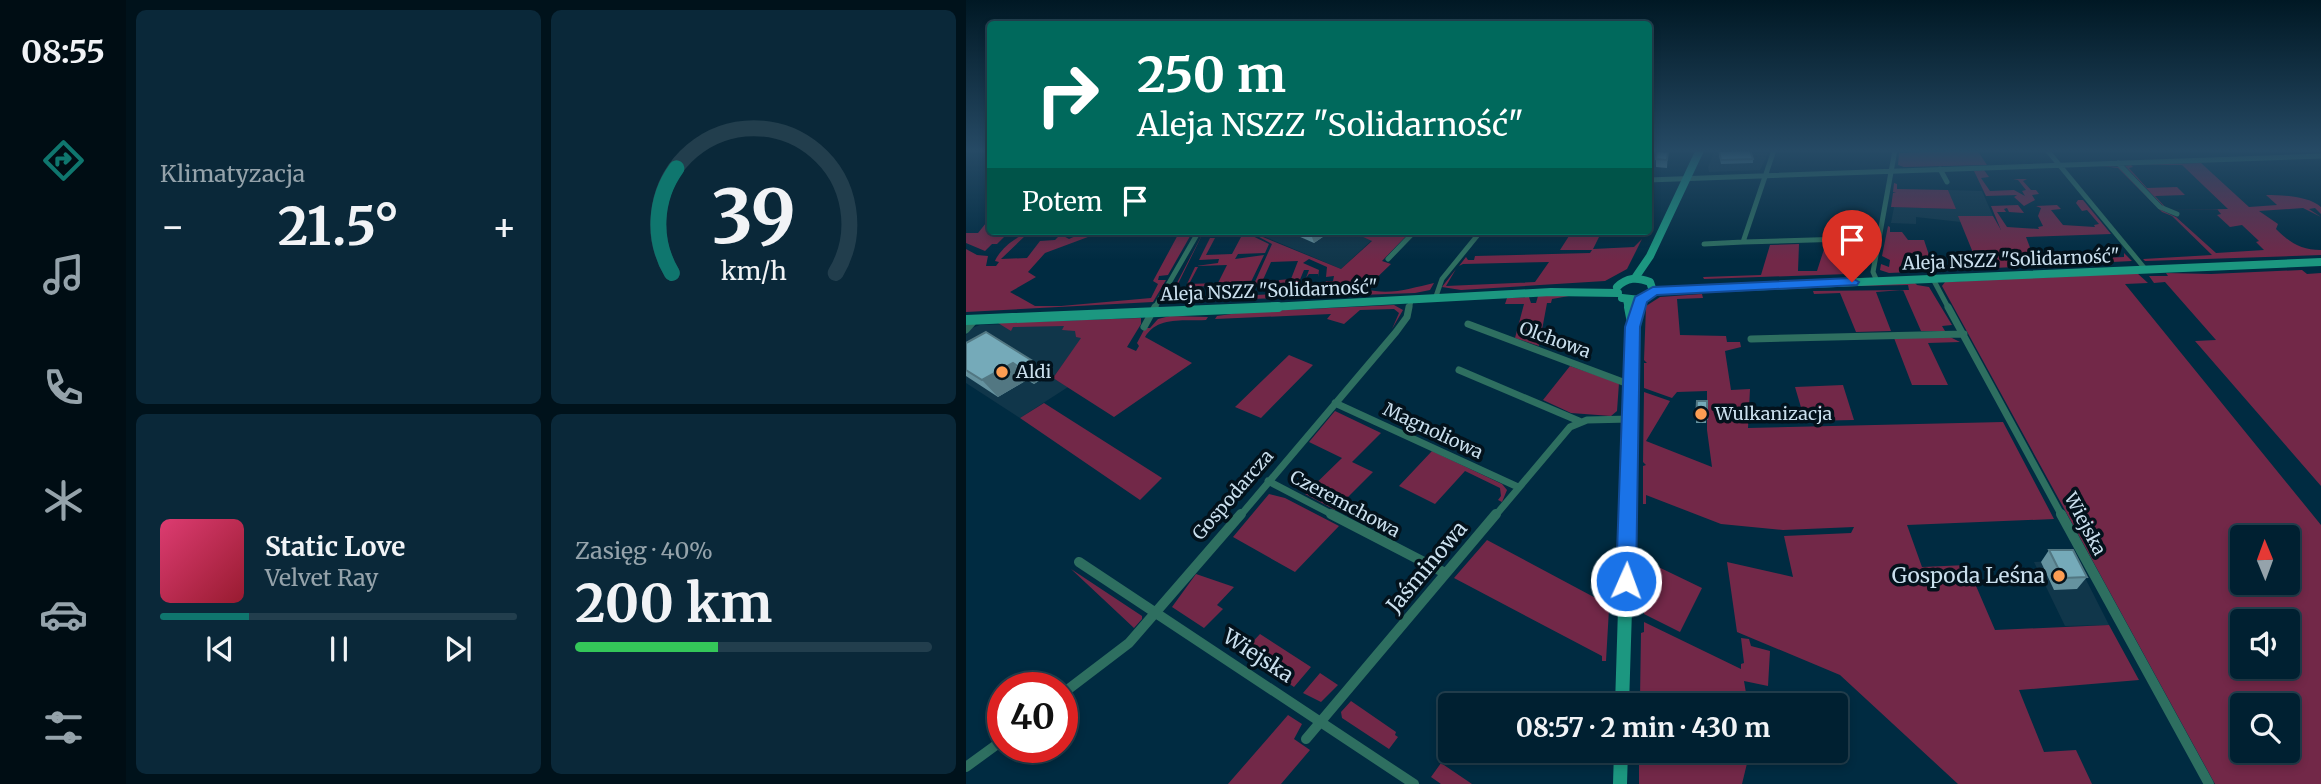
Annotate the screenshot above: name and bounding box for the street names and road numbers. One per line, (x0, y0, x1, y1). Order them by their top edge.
street label: Aleja NSZZ "Solidarność" (1901, 244, 2120, 275)
street label: Aleja NSZZ "Solidarność" (1159, 275, 1378, 306)
street label: Olchowa (1516, 316, 1594, 363)
street label: Magnoliowa (1380, 397, 1487, 464)
street label: Gospodarcza (1187, 444, 1278, 545)
street label: Czeremchowa (1286, 465, 1405, 542)
street label: Wiejska (2059, 487, 2112, 559)
street label: Jaśminowa (1380, 515, 1473, 619)
street label: Wiejska (1217, 622, 1299, 688)

